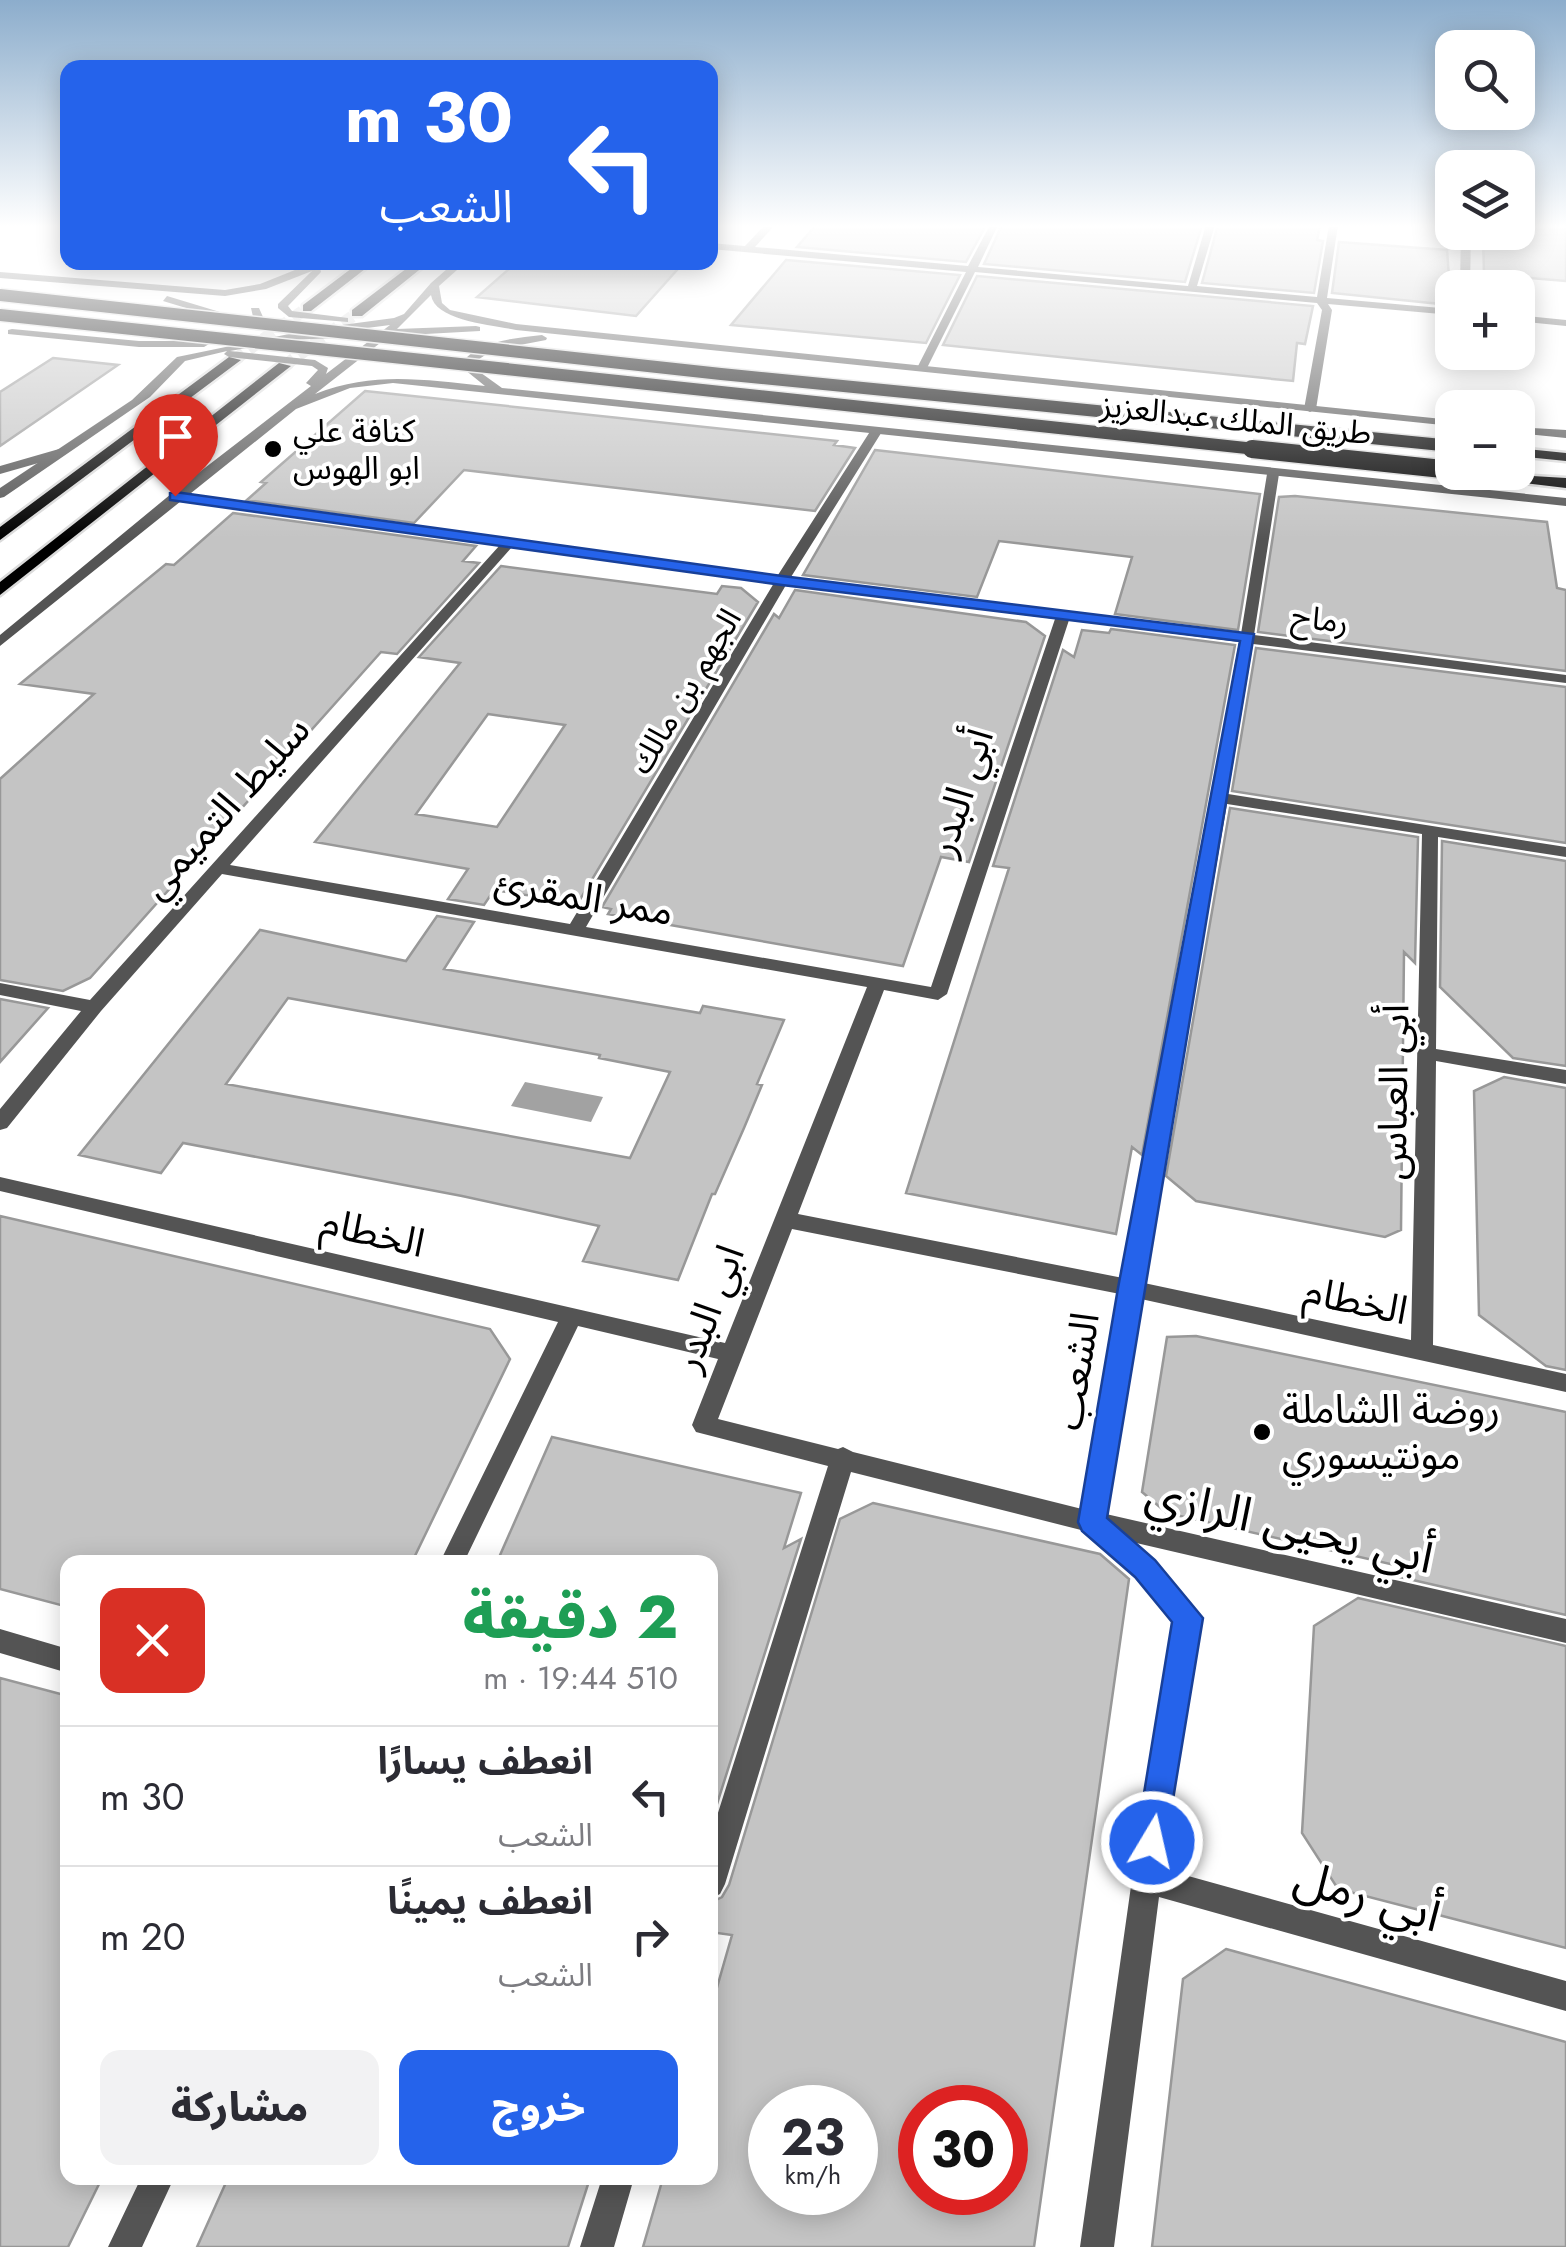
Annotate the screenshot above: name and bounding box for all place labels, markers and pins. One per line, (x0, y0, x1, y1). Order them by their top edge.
pin (133, 394, 218, 497)
place label: كنافة علي ابو الهوس (293, 408, 420, 491)
marker: كنافة علي ابو الهوس (262, 438, 284, 460)
place label: روضة الشاملة مونتيسوري (1282, 1380, 1500, 1486)
marker: روضة الشاملة مونتيسوري (1251, 1421, 1273, 1443)

